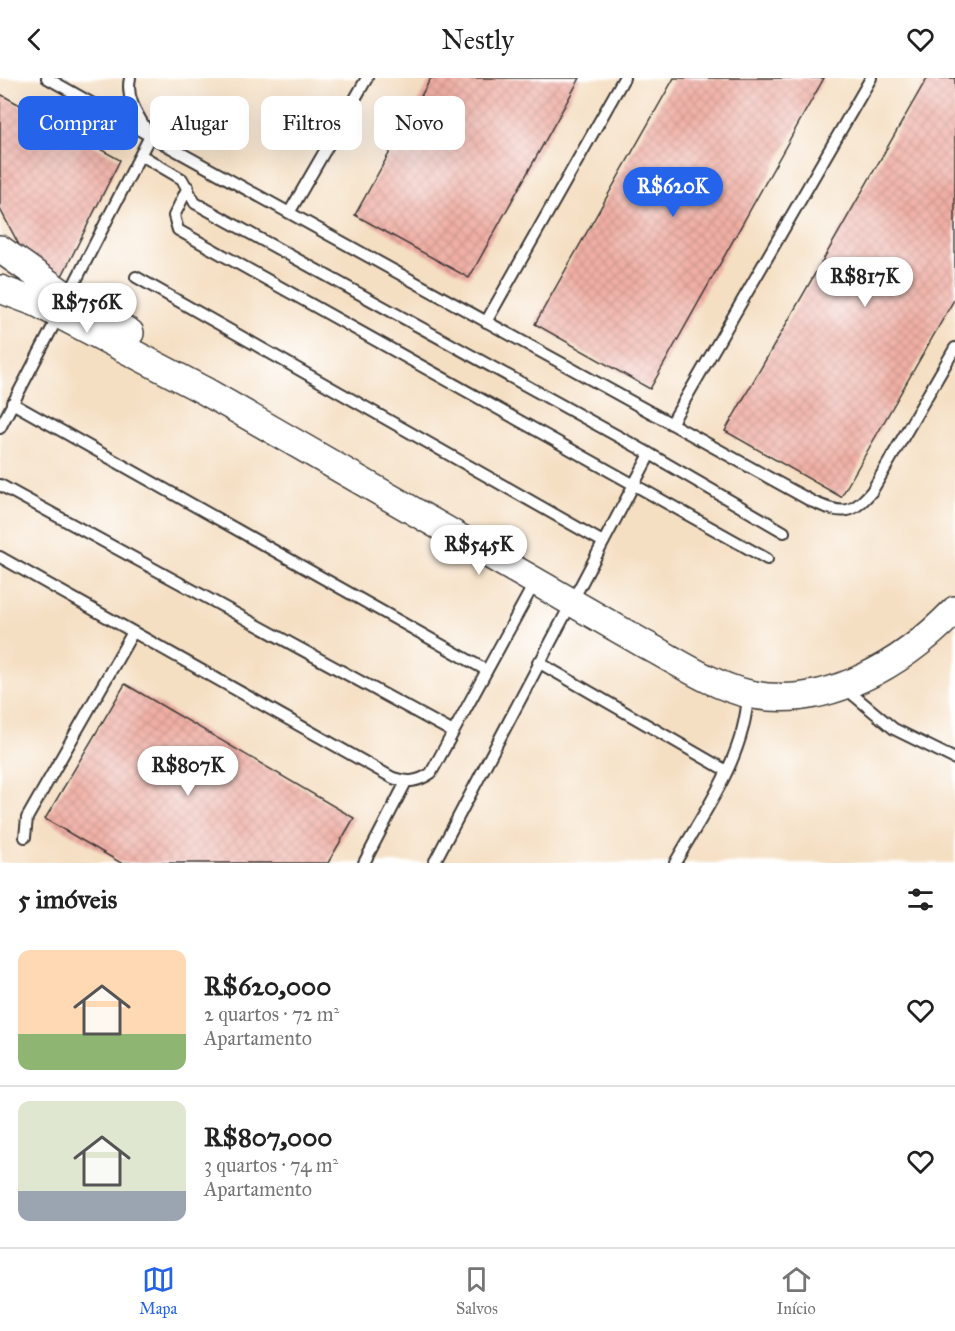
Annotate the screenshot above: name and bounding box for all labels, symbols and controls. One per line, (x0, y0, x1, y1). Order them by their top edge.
icon: back (18, 23, 51, 56)
text: Nestly (441, 23, 514, 56)
icon: heart (904, 23, 937, 56)
chip: Comprar (18, 96, 138, 150)
chip: Alugar (150, 96, 249, 150)
chip: Filtros (261, 96, 362, 150)
chip: Novo (374, 96, 465, 150)
pin: R$620K (624, 167, 722, 218)
text: R$620K (637, 174, 709, 198)
pin: R$817K (816, 257, 914, 308)
text: R$817K (830, 264, 900, 288)
pin: R$756K (38, 283, 136, 334)
text: R$756K (52, 290, 122, 314)
pin: R$545K (430, 525, 528, 576)
text: R$545K (444, 532, 514, 556)
pin: R$807K (139, 746, 237, 797)
text: R$807K (151, 753, 225, 777)
text: 5 imóveis (18, 883, 117, 915)
icon: filters (904, 883, 937, 916)
text: R$620,000 (204, 970, 331, 1002)
icon: home (66, 974, 138, 1046)
icon: heart (904, 994, 937, 1027)
text: 2 quartos · 72 m² (204, 1002, 339, 1026)
text: Apartamento (204, 1026, 312, 1050)
text: R$807,000 (204, 1121, 333, 1153)
icon: home (66, 1125, 138, 1197)
icon: heart (904, 1145, 937, 1178)
text: 3 quartos · 74 m² (204, 1153, 338, 1177)
text: Apartamento (204, 1177, 312, 1201)
tab: Mapa (139, 1263, 177, 1318)
tab: Salvos (456, 1263, 498, 1318)
tab: Início (777, 1263, 816, 1318)

